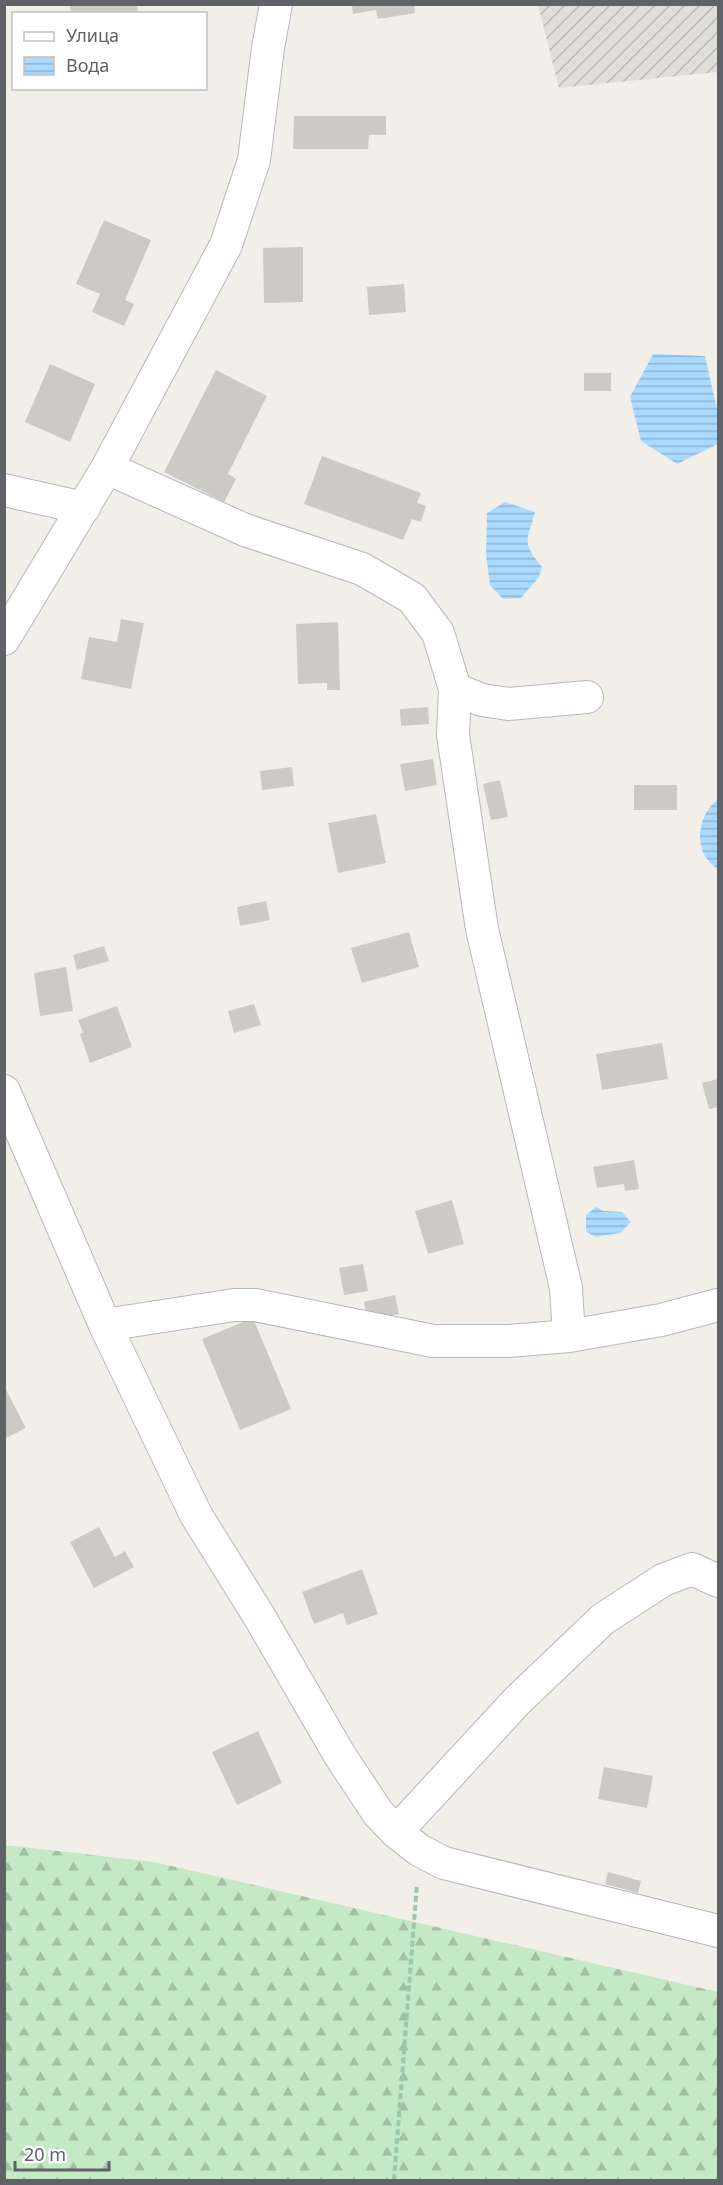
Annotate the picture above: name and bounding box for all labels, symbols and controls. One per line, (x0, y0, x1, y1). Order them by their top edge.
legend (12, 12, 207, 90)
text: Улица (66, 23, 119, 47)
text: Вода (66, 53, 109, 77)
scale bar (15, 2134, 110, 2172)
text: 20 m (24, 2142, 66, 2166)

